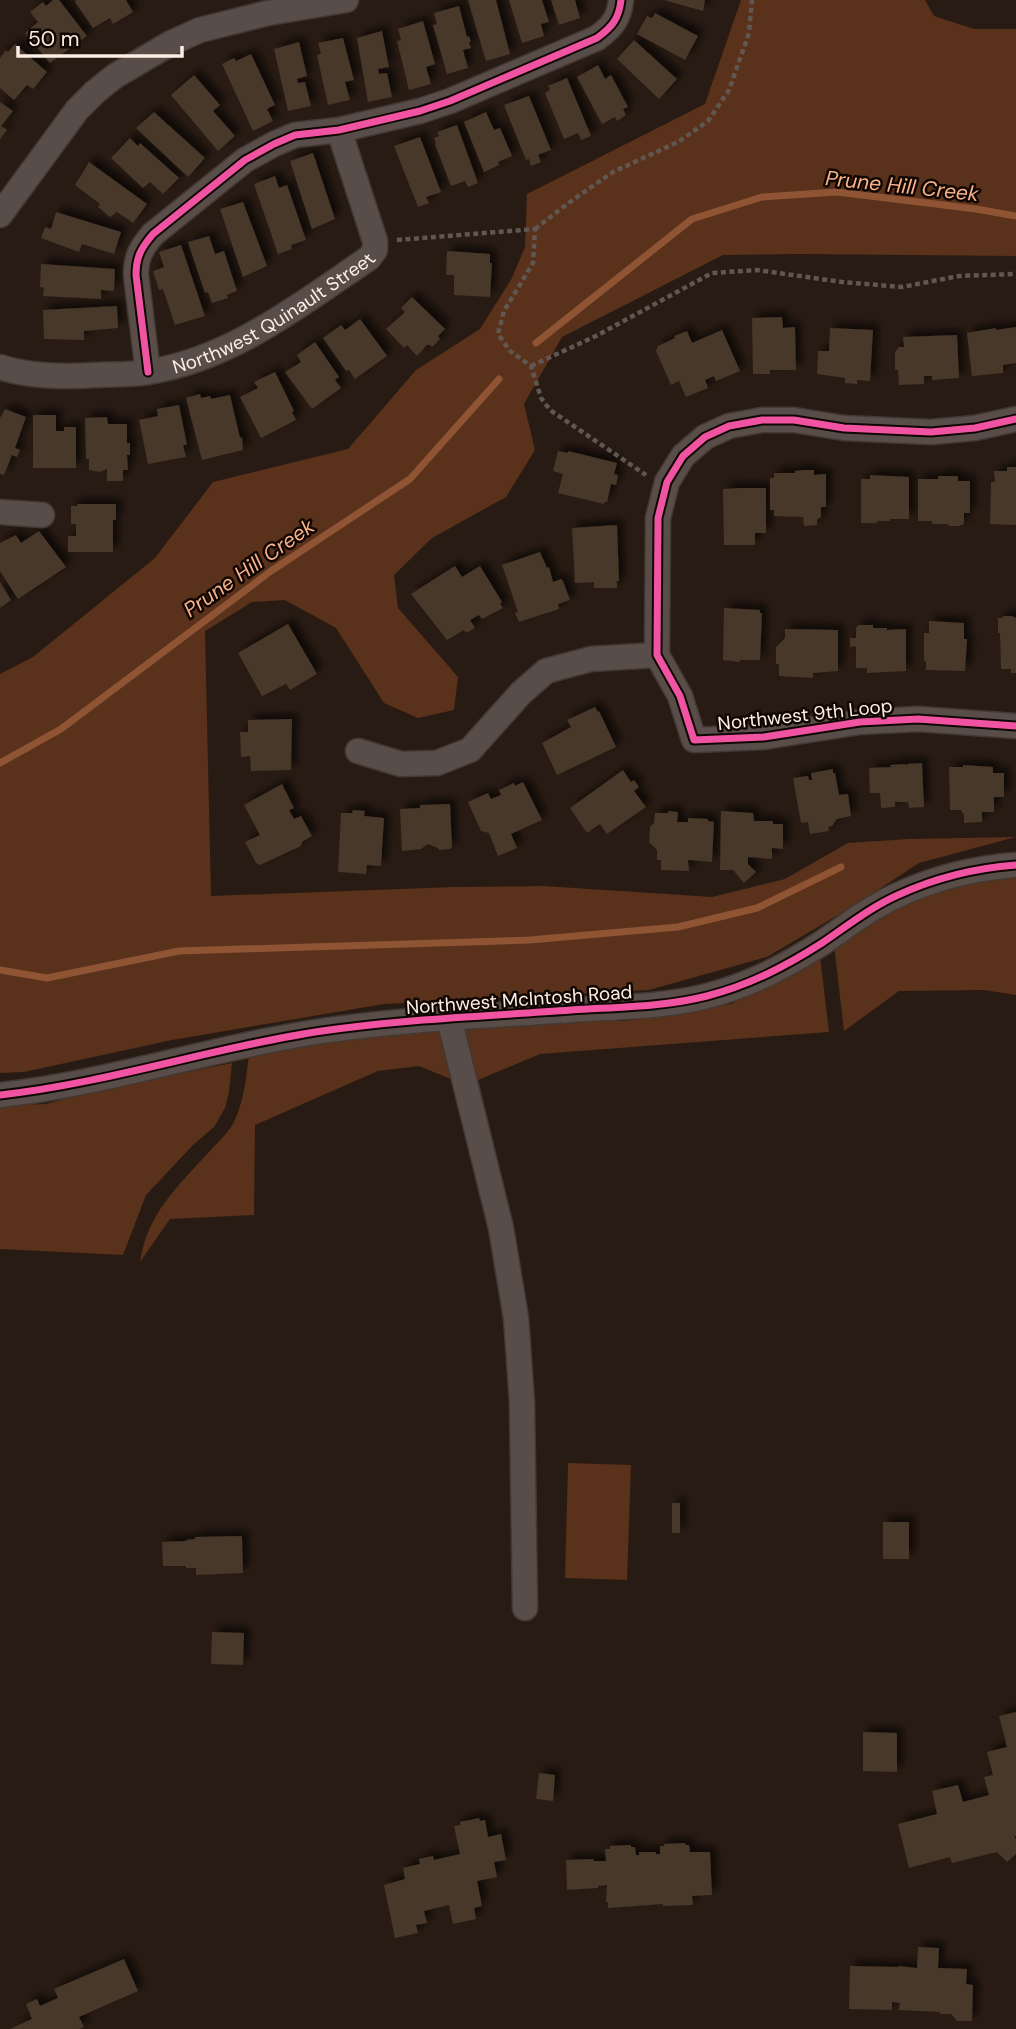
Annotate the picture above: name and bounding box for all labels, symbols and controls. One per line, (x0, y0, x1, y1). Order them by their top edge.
scale bar (18, 14, 182, 58)
text: 50 m (28, 25, 79, 53)
water label: Prune Hill Creek (824, 164, 980, 208)
street label: Northwest Quinault Street (170, 248, 382, 379)
water label: Prune Hill Creek (178, 512, 320, 624)
street label: Northwest 9th Loop (716, 693, 894, 736)
street label: Northwest McIntosh Road (405, 979, 633, 1020)

